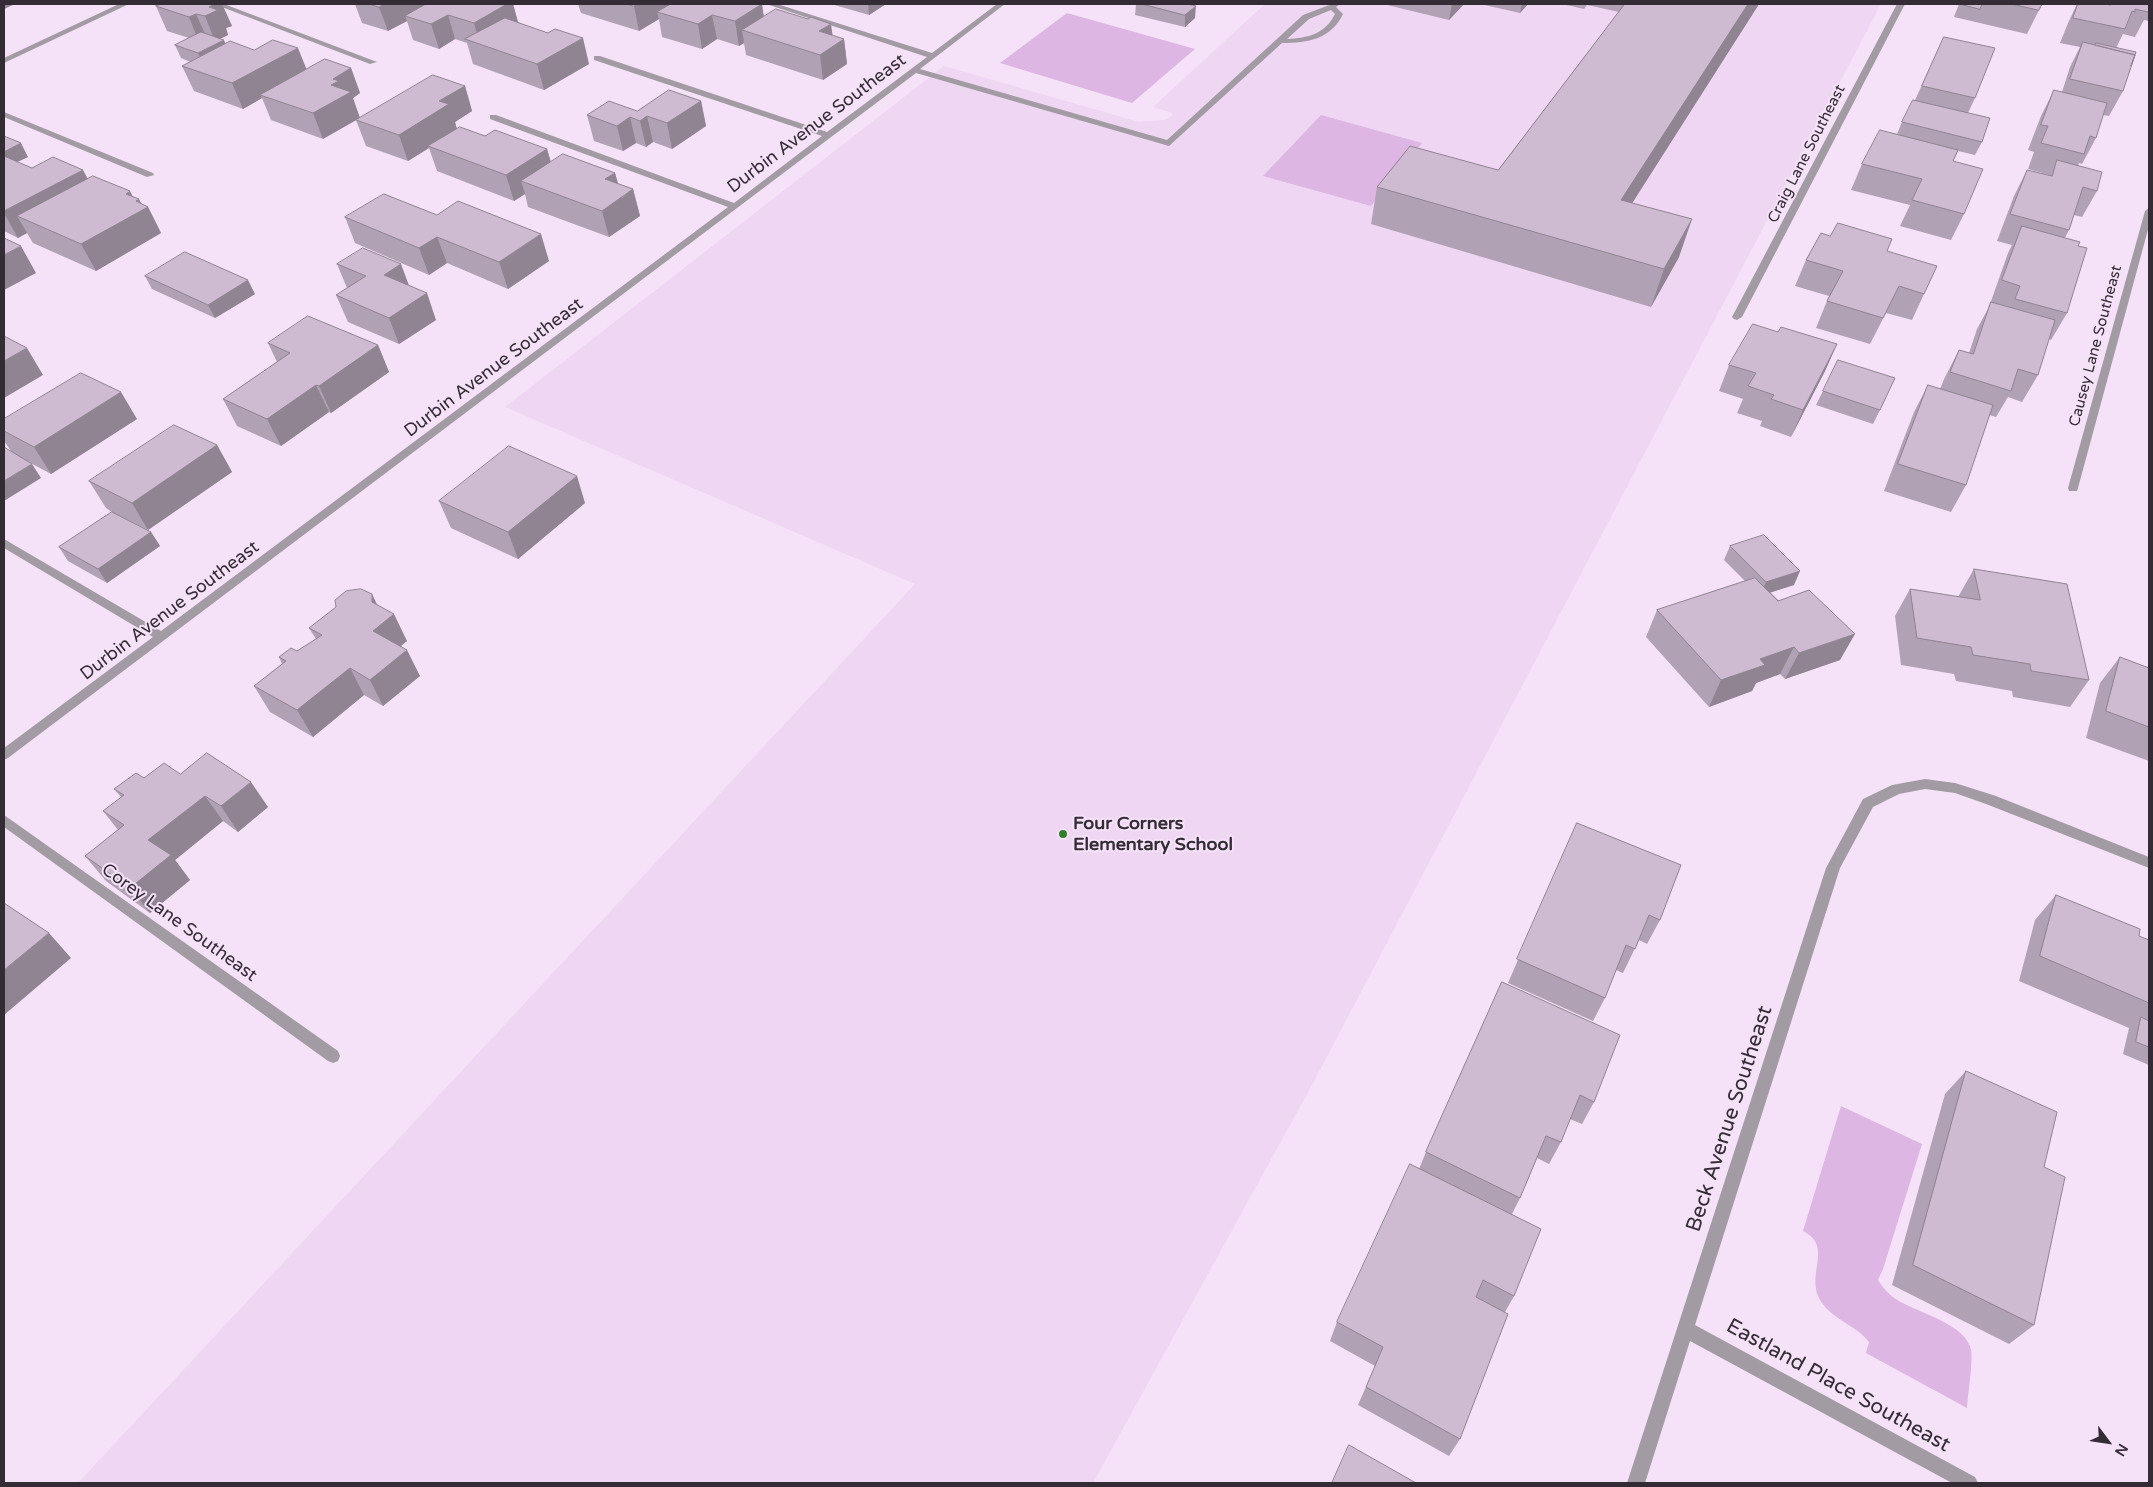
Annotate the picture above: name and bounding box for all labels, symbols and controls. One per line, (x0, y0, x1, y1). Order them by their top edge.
street label: Durbin Avenue Southeast (723, 50, 911, 198)
street label: Craig Lane Southeast (1764, 82, 1850, 226)
street label: Causey Lane Southeast (2066, 263, 2126, 429)
street label: Durbin Avenue Southeast (400, 294, 588, 442)
street label: Durbin Avenue Southeast (76, 537, 264, 685)
place label: Four Corners Elementary School (1073, 813, 1233, 856)
marker: Four Corners Elementary School (1057, 828, 1069, 840)
street label: Corey Lane Southeast (97, 859, 261, 987)
street label: Beck Avenue Southeast (1682, 1003, 1778, 1235)
street label: Eastland Place Southeast (1722, 1314, 1954, 1458)
north arrow (2083, 1417, 2133, 1467)
text: N (2111, 1441, 2131, 1459)

